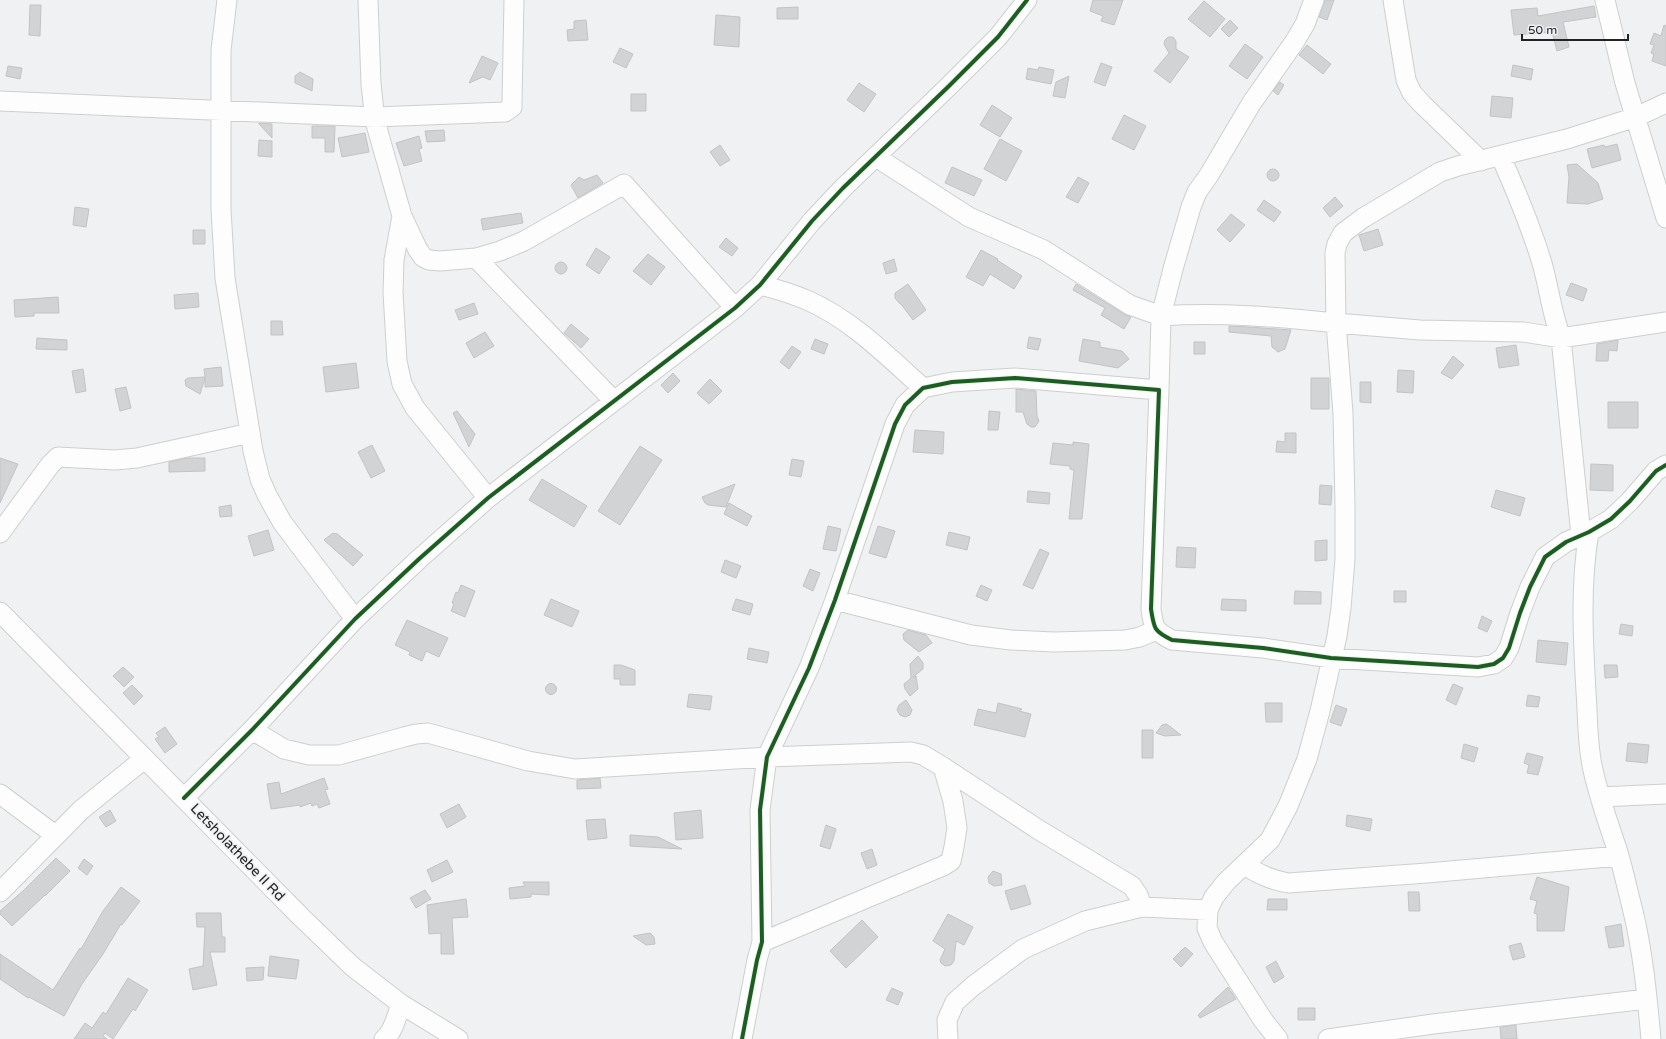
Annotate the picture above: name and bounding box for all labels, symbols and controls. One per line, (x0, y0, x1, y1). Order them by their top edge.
scale bar (1522, 16, 1628, 42)
text: 50 m (1528, 23, 1557, 37)
street label: Letsholathebe II Rd (187, 800, 289, 905)

